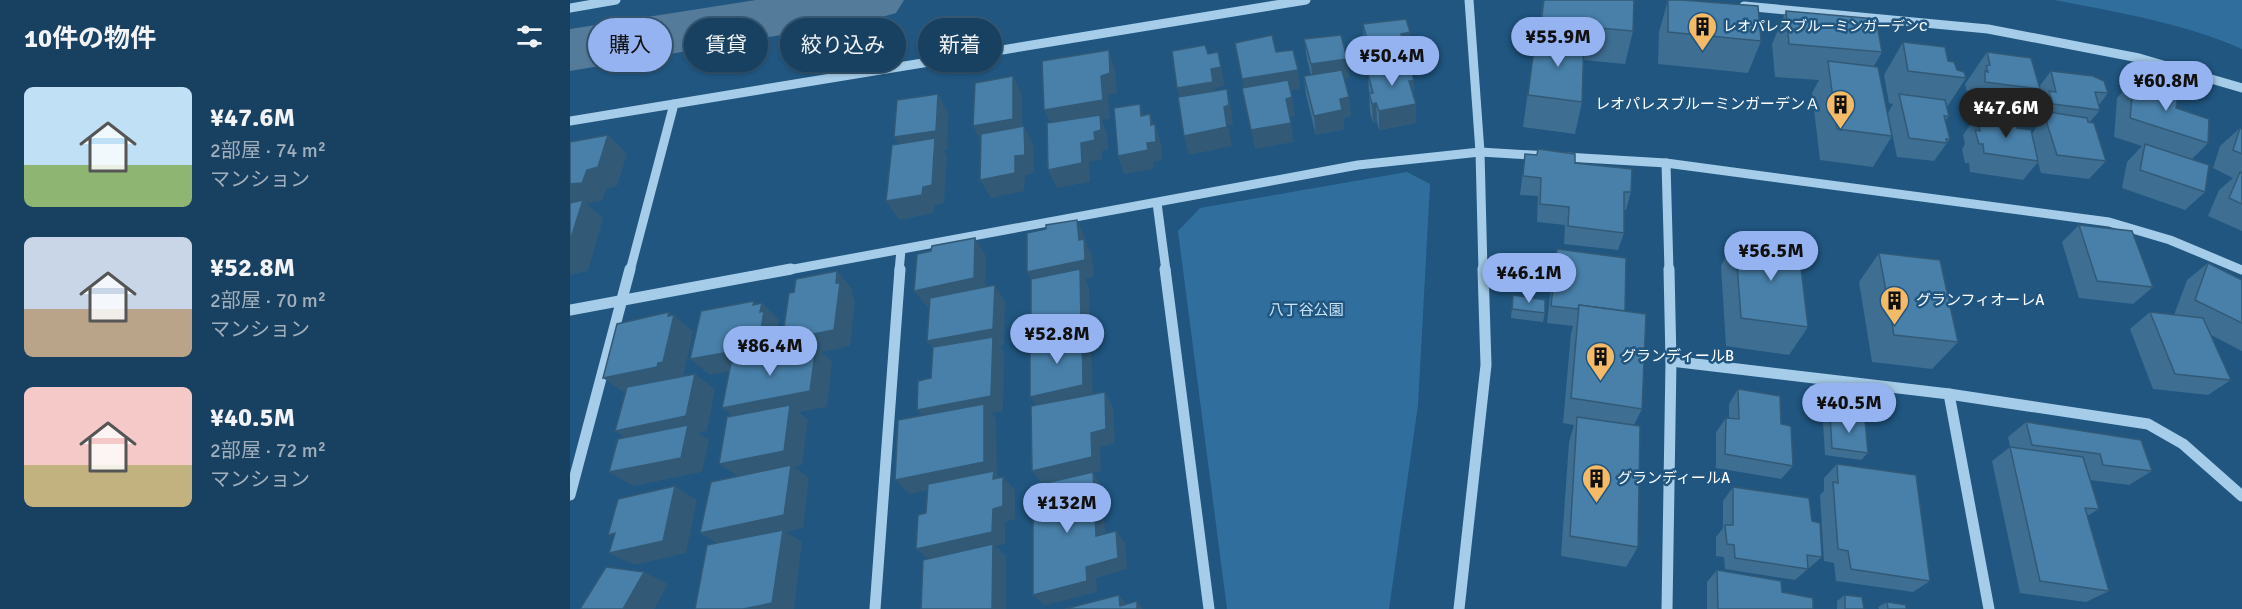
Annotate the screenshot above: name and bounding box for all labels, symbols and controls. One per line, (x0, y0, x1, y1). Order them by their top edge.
building icon: レオパレスブルーミンガーデンC (1686, 10, 1718, 52)
pin: ¥55.9M (1509, 17, 1607, 68)
chip: 購入 (588, 18, 672, 72)
chip: 賃貸 (684, 18, 768, 72)
chip: 絞り込み (780, 18, 906, 72)
chip: 新着 (918, 18, 1002, 72)
place label: レオパレスブルーミンガーデンC (1723, 18, 1927, 35)
icon: filters (513, 20, 546, 53)
text: 10件の物件 (24, 23, 156, 55)
text: ¥55.9M (1525, 24, 1591, 49)
pin: ¥50.4M (1343, 36, 1441, 87)
text: ¥50.4M (1359, 43, 1425, 68)
pin: ¥60.8M (2117, 61, 2215, 112)
text: ¥60.8M (2133, 68, 2199, 93)
building icon: レオパレスブルーミンガーデンＡ (1825, 88, 1857, 130)
pin: ¥47.6M (1957, 88, 2055, 139)
place label: レオパレスブルーミンガーデンＡ (1595, 95, 1820, 113)
text: ¥47.6M (1973, 95, 2039, 120)
text: ¥47.6M (210, 102, 295, 134)
icon: home (72, 111, 144, 183)
text: 2部屋 · 74 m² (210, 138, 326, 163)
text: マンション (210, 167, 310, 192)
pin: ¥56.5M (1722, 231, 1820, 282)
text: ¥56.5M (1738, 238, 1804, 263)
text: ¥52.8M (210, 252, 295, 284)
pin: ¥46.1M (1480, 253, 1578, 304)
text: ¥46.1M (1496, 260, 1562, 285)
icon: home (72, 261, 144, 333)
building icon: グランフィオーレA (1879, 284, 1911, 326)
text: 2部屋 · 70 m² (210, 288, 326, 313)
place label: グランフィオーレA (1916, 291, 2044, 309)
park label: 八丁谷公園 (1268, 301, 1344, 319)
pin: ¥52.8M (1008, 314, 1106, 365)
text: マンション (210, 317, 310, 342)
text: ¥52.8M (1024, 321, 1090, 346)
pin: ¥86.4M (721, 326, 819, 377)
text: ¥86.4M (737, 333, 803, 358)
building icon: グランディールB (1584, 340, 1616, 382)
place label: グランディールB (1621, 347, 1734, 365)
pin: ¥40.5M (1800, 383, 1898, 434)
text: ¥40.5M (1816, 390, 1882, 415)
text: ¥40.5M (210, 402, 295, 434)
icon: home (72, 411, 144, 483)
text: 2部屋 · 72 m² (210, 438, 326, 463)
building icon: グランディールA (1580, 462, 1612, 504)
text: マンション (210, 467, 310, 492)
place label: グランディールA (1617, 469, 1730, 487)
pin: ¥132M (1025, 483, 1109, 534)
text: ¥132M (1037, 490, 1097, 515)

